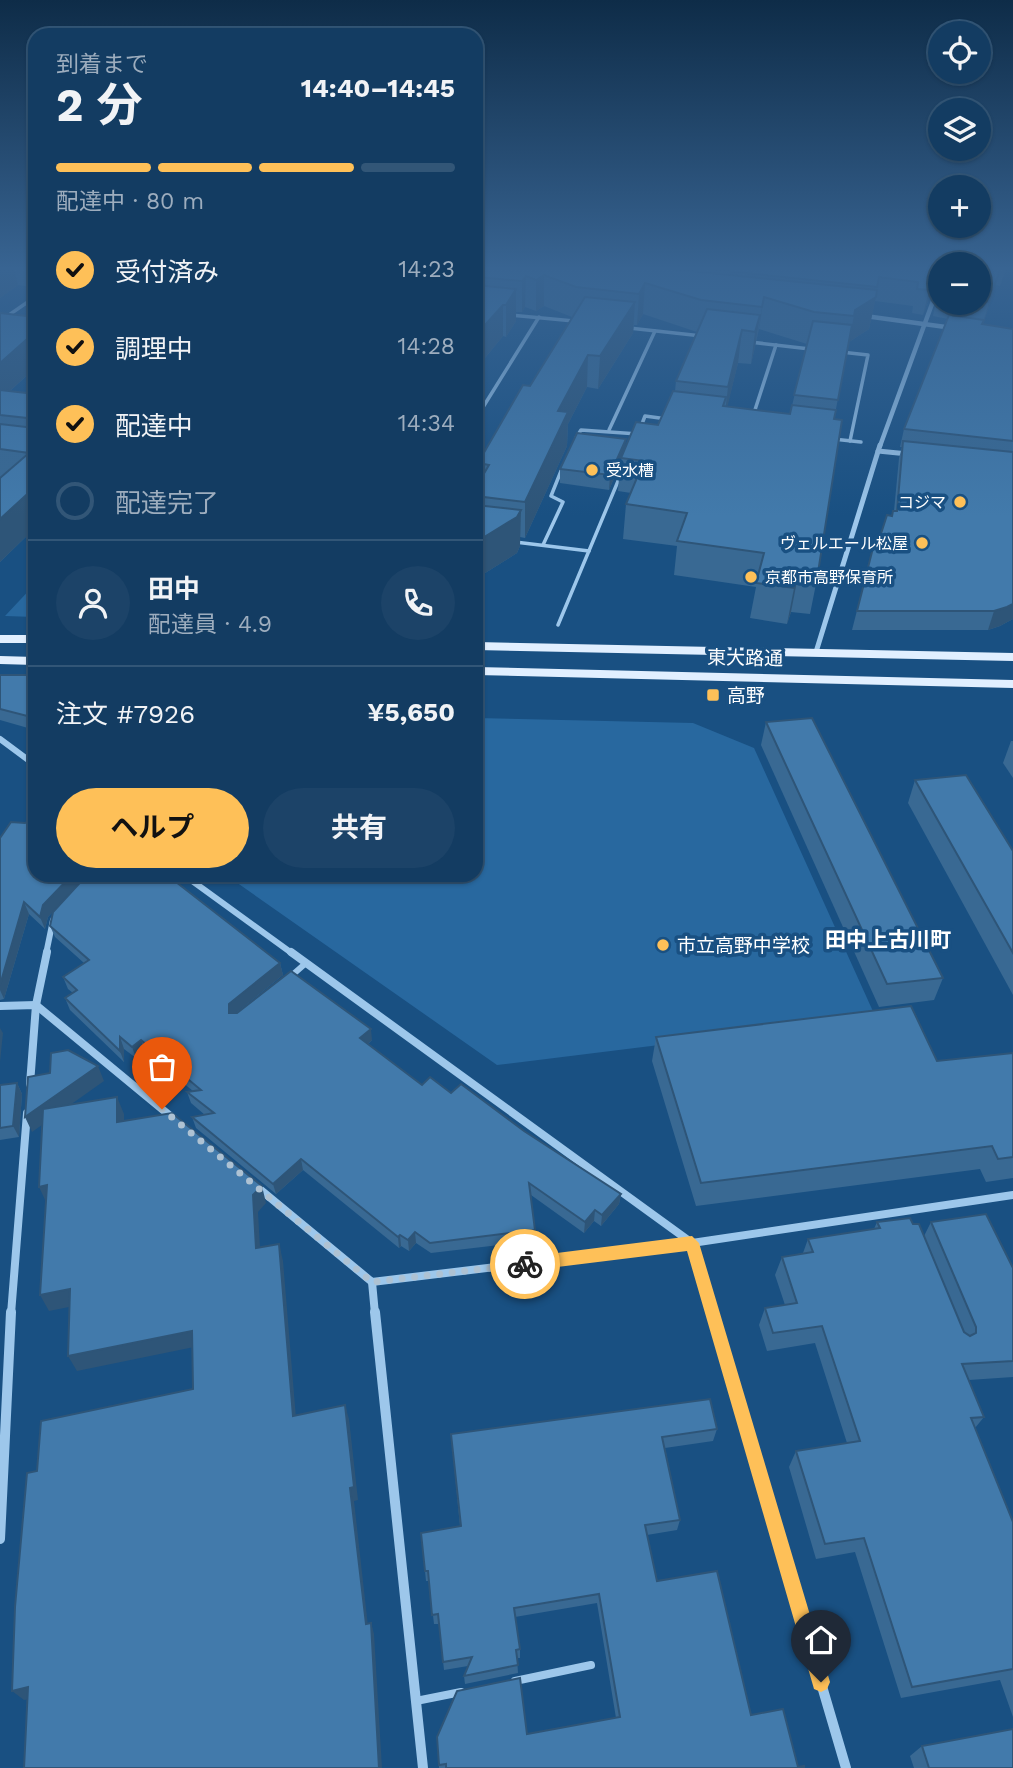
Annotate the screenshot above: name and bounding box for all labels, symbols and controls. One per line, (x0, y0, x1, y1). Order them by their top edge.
map controls (928, 21, 991, 315)
button: locate (928, 21, 991, 84)
text: 到着まで (56, 51, 148, 78)
text: 14:40–14:45 (301, 73, 455, 103)
text: 2 分 (56, 78, 143, 132)
button: layers (928, 98, 991, 161)
button: + (928, 175, 991, 238)
text: 配達中 · 80 m (56, 188, 204, 215)
icon: check (56, 251, 94, 289)
button: − (928, 252, 991, 315)
text: 14:23 (398, 256, 455, 283)
text: 受付済み (115, 257, 219, 287)
icon: check (56, 328, 94, 366)
text: 14:28 (398, 333, 455, 360)
text: 調理中 (115, 334, 193, 364)
icon: check (56, 405, 94, 443)
text: 14:34 (398, 410, 455, 437)
text: 配達中 (115, 411, 193, 441)
place label: 受水槽 (606, 461, 654, 480)
marker: 受水槽 (584, 462, 600, 478)
text: 配達完了 (115, 488, 219, 518)
place label: コジマ (898, 493, 946, 512)
marker: コジマ (952, 494, 968, 510)
place label: ヴェルエール松屋 (780, 534, 908, 553)
marker: ヴェルエール松屋 (914, 535, 930, 551)
button: person (56, 566, 130, 640)
button: phone (381, 566, 455, 640)
place label: 京都市高野保育所 (765, 568, 893, 587)
marker: 京都市高野保育所 (743, 569, 759, 585)
text: 田中 (148, 574, 200, 604)
text: 配達員 · 4.9 (148, 611, 272, 638)
street label: 東大路通 (707, 646, 783, 670)
place label: 高野 (727, 684, 765, 707)
marker: 高野 (705, 687, 721, 703)
text: ¥5,650 (367, 697, 455, 727)
text: 注文 #7926 (56, 699, 195, 729)
button: ヘルプ (56, 788, 249, 868)
button: 共有 (263, 788, 455, 868)
district label: 田中上古川町 (825, 927, 951, 952)
place label: 市立高野中学校 (677, 934, 810, 957)
marker: 市立高野中学校 (655, 937, 671, 953)
pin (132, 1037, 192, 1109)
icon: bag (143, 1048, 181, 1086)
courier (490, 1229, 560, 1299)
icon: bike (506, 1245, 544, 1283)
pin (791, 1610, 851, 1682)
icon: home (802, 1621, 840, 1659)

